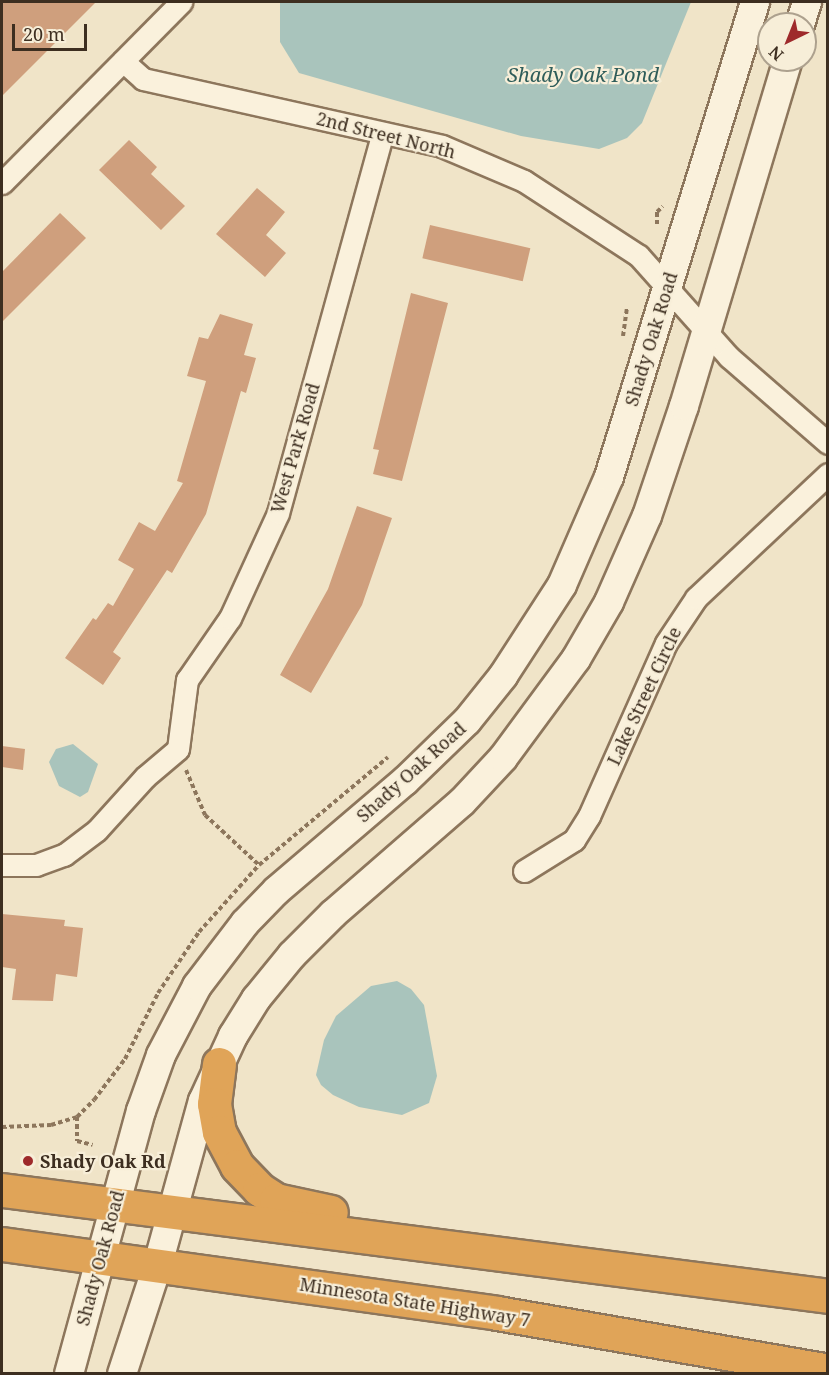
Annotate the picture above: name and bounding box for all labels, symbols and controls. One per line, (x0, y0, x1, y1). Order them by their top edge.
scale bar (15, 12, 90, 50)
north arrow (757, 12, 817, 72)
text: 20 m (23, 22, 65, 46)
text: N (764, 41, 788, 66)
water label: Shady Oak Pond (507, 62, 659, 86)
street label: 2nd Street North (314, 107, 458, 163)
street label: Shady Oak Road (620, 269, 682, 409)
street label: West Park Road (266, 380, 324, 516)
street label: Lake Street Circle (603, 623, 685, 769)
street label: Shady Oak Road (352, 717, 470, 827)
place label: Shady Oak Rd (40, 1150, 166, 1172)
marker: Shady Oak Rd (21, 1154, 35, 1168)
street label: Shady Oak Road (72, 1188, 128, 1328)
street label: Minnesota State Highway 7 (298, 1273, 532, 1331)

